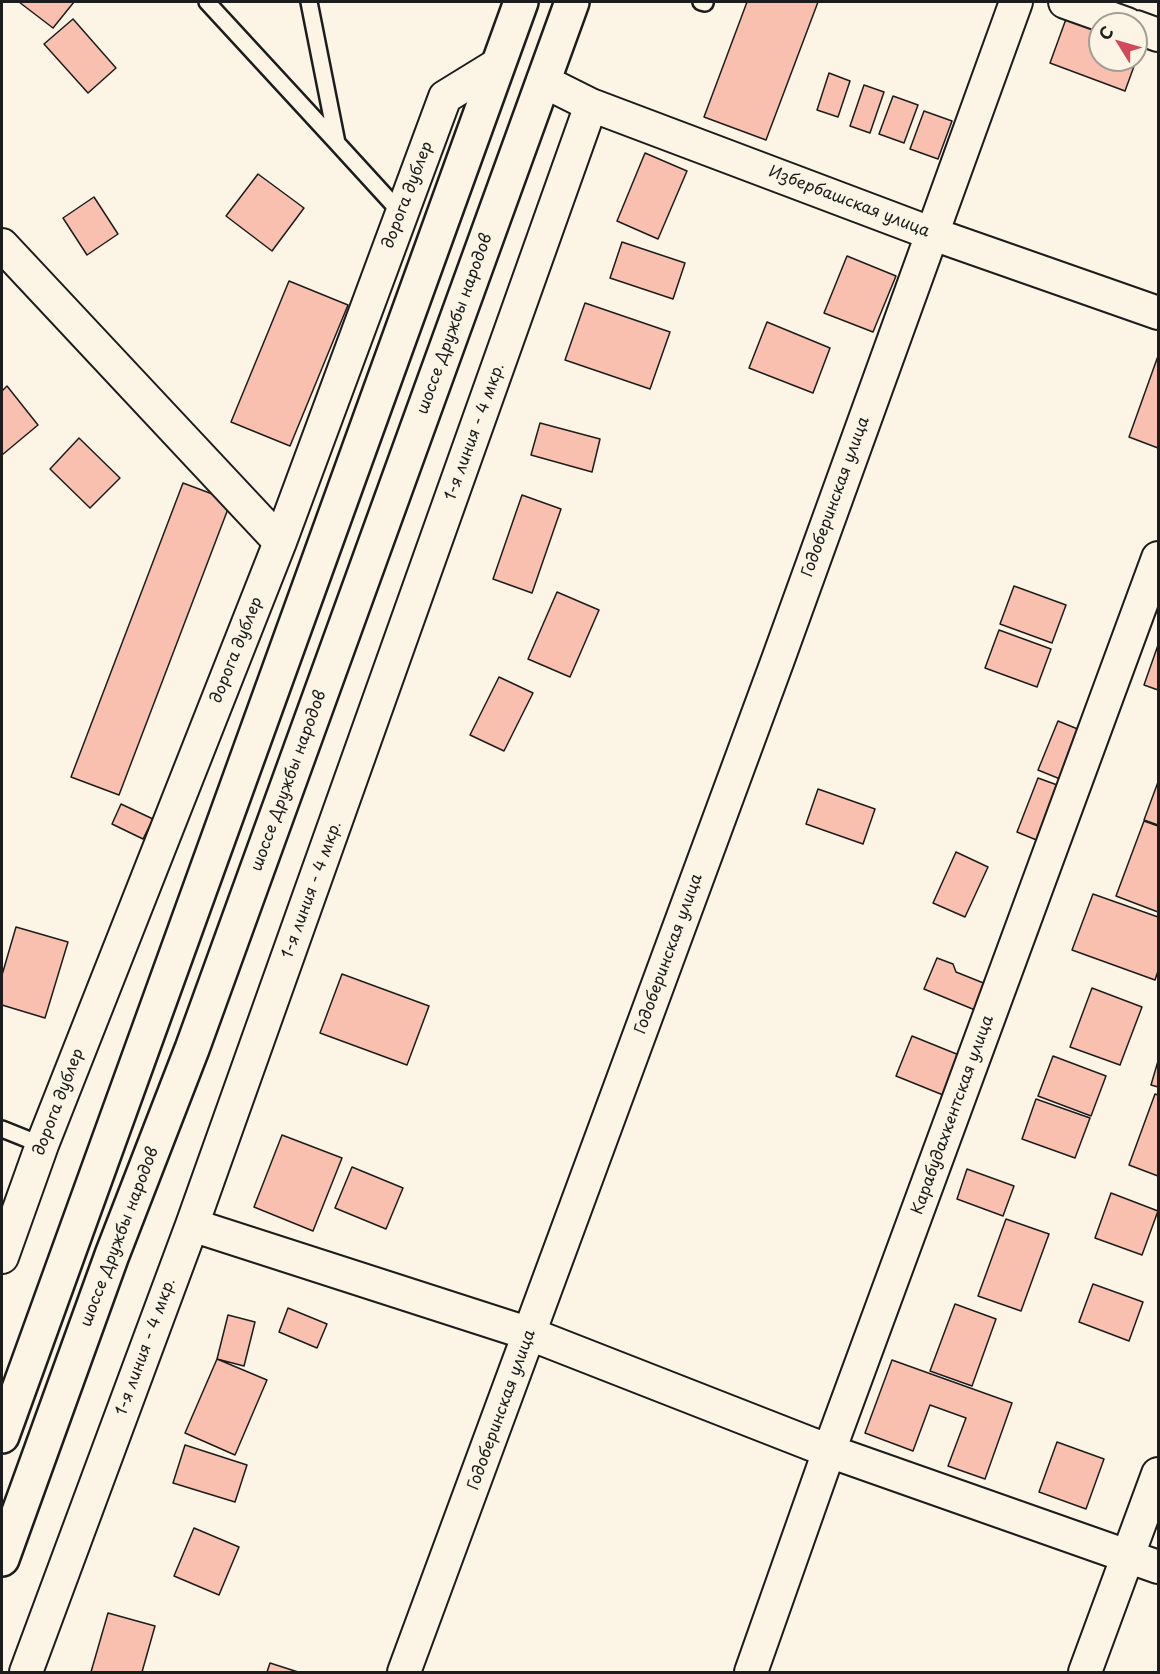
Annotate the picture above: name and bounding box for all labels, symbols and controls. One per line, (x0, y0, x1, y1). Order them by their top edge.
north arrow (1088, 12, 1148, 72)
text: С (1092, 20, 1118, 44)
street label: дорога дублер (379, 139, 437, 251)
street label: Избербашская улица (766, 162, 932, 242)
street label: шоссе Дружбы народов (413, 231, 497, 417)
street label: 1-я линия - 4 мкр. (441, 361, 509, 503)
street label: Годоберинская улица (798, 414, 874, 580)
street label: дорога дублер (207, 594, 267, 706)
street label: шоссе Дружбы народов (247, 688, 331, 874)
street label: 1-я линия - 4 мкр. (278, 819, 346, 961)
street label: Годоберинская улица (631, 871, 707, 1037)
street label: Карабудахкентская улица (908, 1013, 998, 1217)
street label: дорога дублер (30, 1046, 88, 1158)
street label: шоссе Дружбы народов (77, 1144, 163, 1330)
street label: 1-я линия - 4 мкр. (112, 1276, 180, 1418)
street label: Годоберинская улица (464, 1327, 540, 1493)

